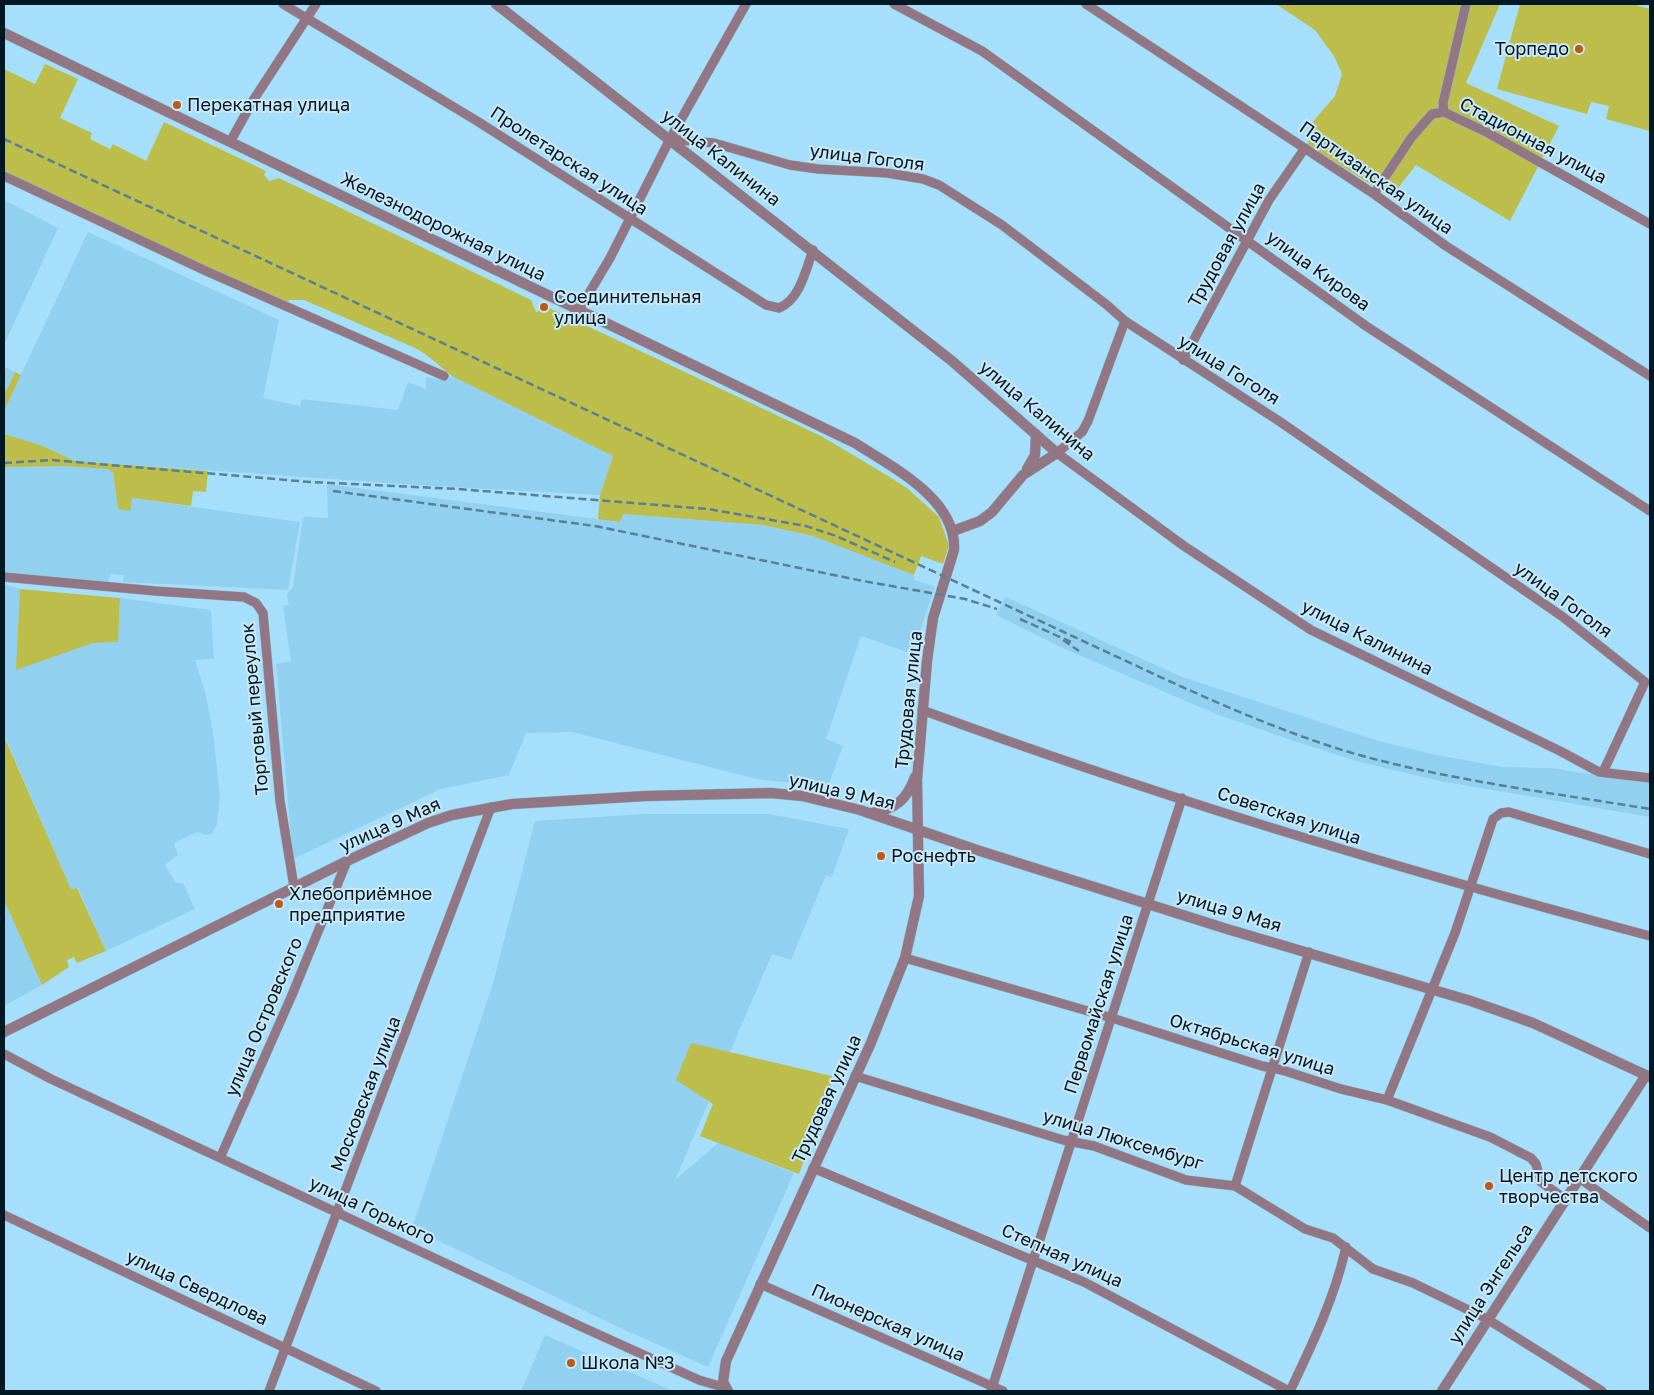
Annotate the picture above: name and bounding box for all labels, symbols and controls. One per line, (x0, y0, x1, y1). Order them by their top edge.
place label: Торпедо (1495, 38, 1569, 60)
marker: Торпедо (1573, 43, 1585, 55)
street label: Стадионная улица (1456, 93, 1610, 189)
place label: Перекатная улица (187, 94, 350, 116)
marker: Перекатная улица (171, 99, 183, 111)
street label: Пролетарская улица (486, 102, 652, 220)
street label: улица Калинина (657, 105, 785, 211)
street label: Партизанская улица (1295, 117, 1457, 239)
street label: улица Гоголя (808, 140, 926, 176)
street label: Железнодорожная улица (337, 168, 549, 286)
street label: Трудовая улица (1184, 179, 1270, 311)
street label: улица Кирова (1262, 226, 1374, 316)
place label: Соединительная улица (554, 286, 701, 328)
marker: Соединительная улица (538, 301, 550, 313)
street label: улица Гоголя (1174, 330, 1284, 410)
street label: улица Калинина (975, 356, 1099, 466)
street label: улица Гоголя (1510, 557, 1616, 643)
street label: улица Калинина (1298, 596, 1436, 680)
street label: Торговый переулок (237, 622, 273, 796)
street label: Трудовая улица (891, 630, 927, 770)
street label: улица 9 Мая (787, 769, 897, 815)
street label: Советская улица (1214, 783, 1364, 849)
street label: улица 9 Мая (336, 793, 444, 857)
place label: Роснефть (891, 845, 976, 867)
marker: Роснефть (875, 850, 887, 862)
place label: Хлебоприёмное предприятие (289, 883, 432, 926)
street label: улица 9 Мая (1174, 885, 1284, 937)
marker: Хлебоприёмное предприятие (273, 898, 285, 910)
street label: Первомайская улица (1060, 911, 1138, 1097)
street label: улица Островского (221, 934, 307, 1100)
street label: Октябрьская улица (1167, 1010, 1337, 1080)
street label: Московская улица (326, 1013, 406, 1175)
street label: Трудовая улица (788, 1031, 866, 1167)
street label: улица Люксембург (1040, 1105, 1206, 1175)
place label: Центр детского творчества (1499, 1165, 1638, 1208)
street label: улица Горького (306, 1172, 438, 1250)
marker: Центр детского творчества (1483, 1180, 1495, 1192)
street label: Степная улица (998, 1220, 1126, 1292)
street label: улица Энгельса (1444, 1220, 1538, 1348)
street label: улица Свердлова (123, 1246, 271, 1330)
street label: Пионерская улица (808, 1279, 968, 1367)
place label: Школа №3 (581, 1352, 675, 1374)
marker: Школа №3 (565, 1357, 577, 1369)

